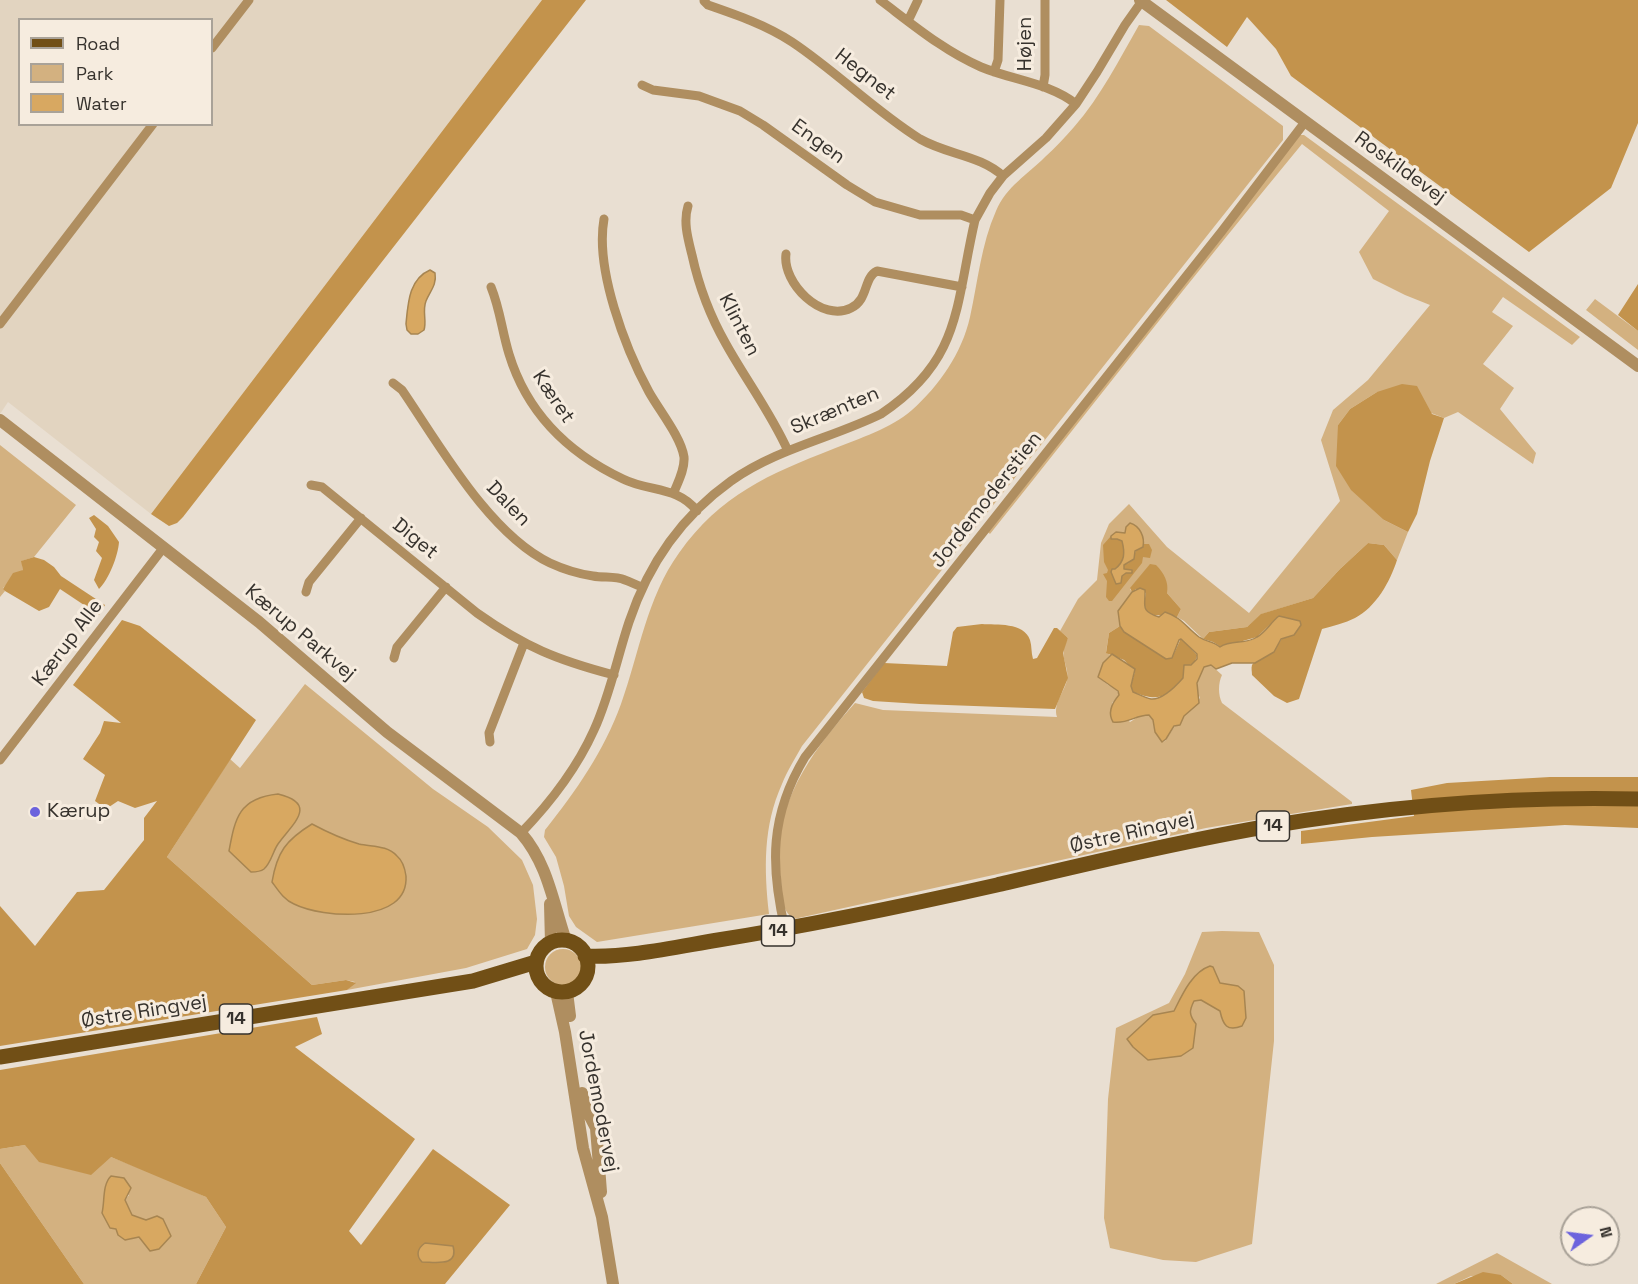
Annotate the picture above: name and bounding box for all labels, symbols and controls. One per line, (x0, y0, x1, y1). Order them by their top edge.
street label: Højen (1014, 17, 1038, 71)
legend (18, 18, 213, 126)
text: Road (76, 32, 120, 55)
street label: Hegnet (830, 44, 900, 106)
text: Park (76, 62, 113, 85)
text: Water (76, 92, 127, 115)
street label: Engen (786, 115, 850, 169)
street label: Roskildevej (1349, 127, 1451, 209)
street label: Klinten (713, 290, 765, 360)
street label: Kæret (527, 366, 579, 428)
street label: Skrænten (787, 382, 883, 440)
street label: Jordemoderstien (927, 427, 1047, 573)
street label: Dalen (481, 476, 535, 532)
street label: Diget (387, 513, 443, 565)
street label: Kærup Parkvej (240, 580, 360, 686)
street label: Kærup Alle (28, 595, 108, 691)
place label: Kærup (47, 800, 110, 824)
marker: Kærup (28, 805, 42, 819)
street label: Østre Ringvej (1068, 807, 1196, 859)
road number: 14 (1256, 811, 1290, 841)
road number: 14 (762, 916, 794, 946)
street label: Østre Ringvej (79, 990, 209, 1034)
road number: 14 (220, 1004, 252, 1034)
street label: Jordemodervej (572, 1028, 624, 1174)
north arrow (1560, 1206, 1620, 1266)
text: N (1595, 1224, 1617, 1240)

